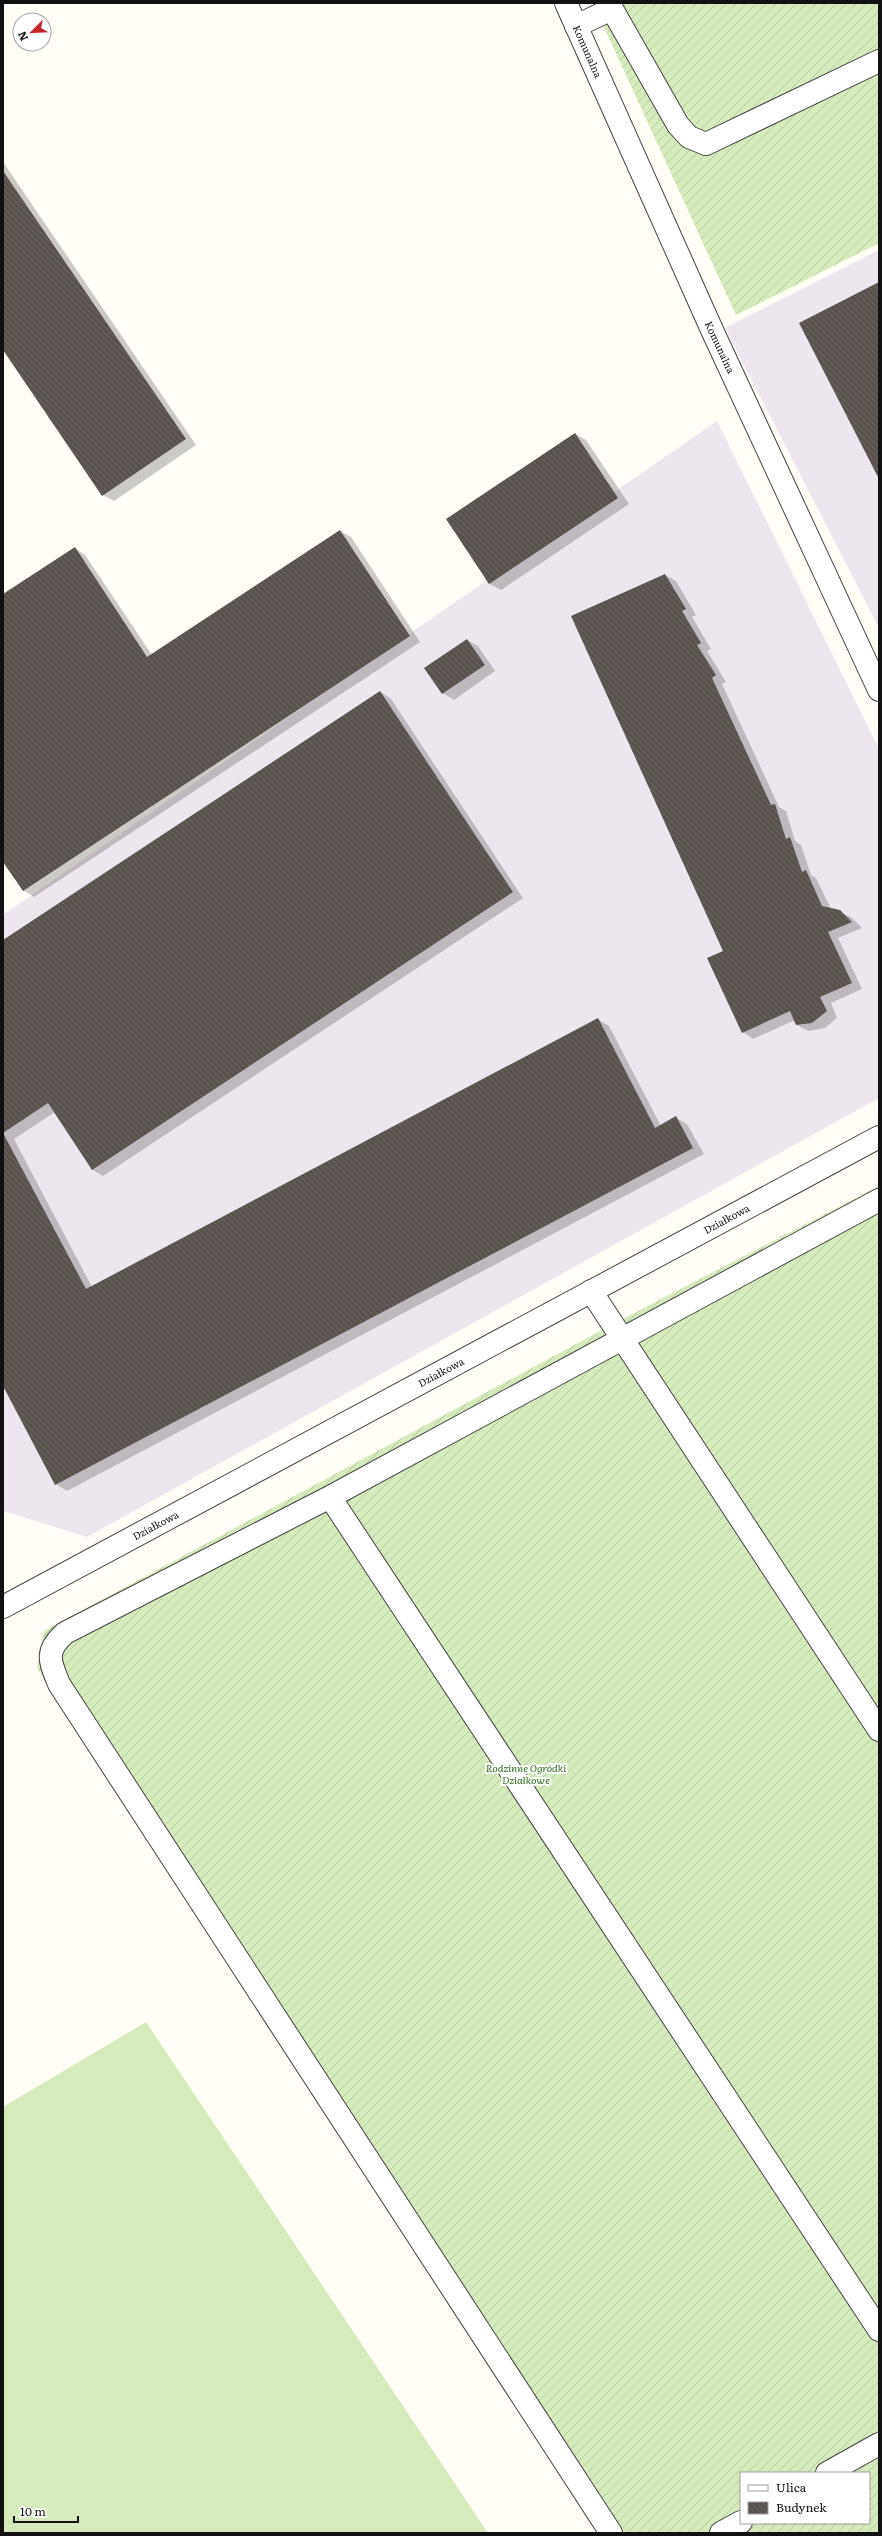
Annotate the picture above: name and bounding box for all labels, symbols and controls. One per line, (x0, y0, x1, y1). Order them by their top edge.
north arrow (12, 12, 52, 52)
street label: Komunalna (570, 22, 607, 80)
text: N (13, 29, 31, 44)
street label: Komunalna (702, 318, 739, 376)
street label: Działkowa (701, 1200, 752, 1237)
street label: Działkowa (415, 1353, 467, 1390)
street label: Działkowa (130, 1506, 181, 1543)
park label: Rodzinne Ogródki Działkowe (486, 1760, 566, 1787)
legend (740, 2472, 870, 2524)
text: Ulica (776, 2478, 807, 2496)
scale bar (14, 2498, 78, 2524)
text: Budynek (776, 2498, 827, 2516)
text: 10 m (20, 2502, 46, 2520)

